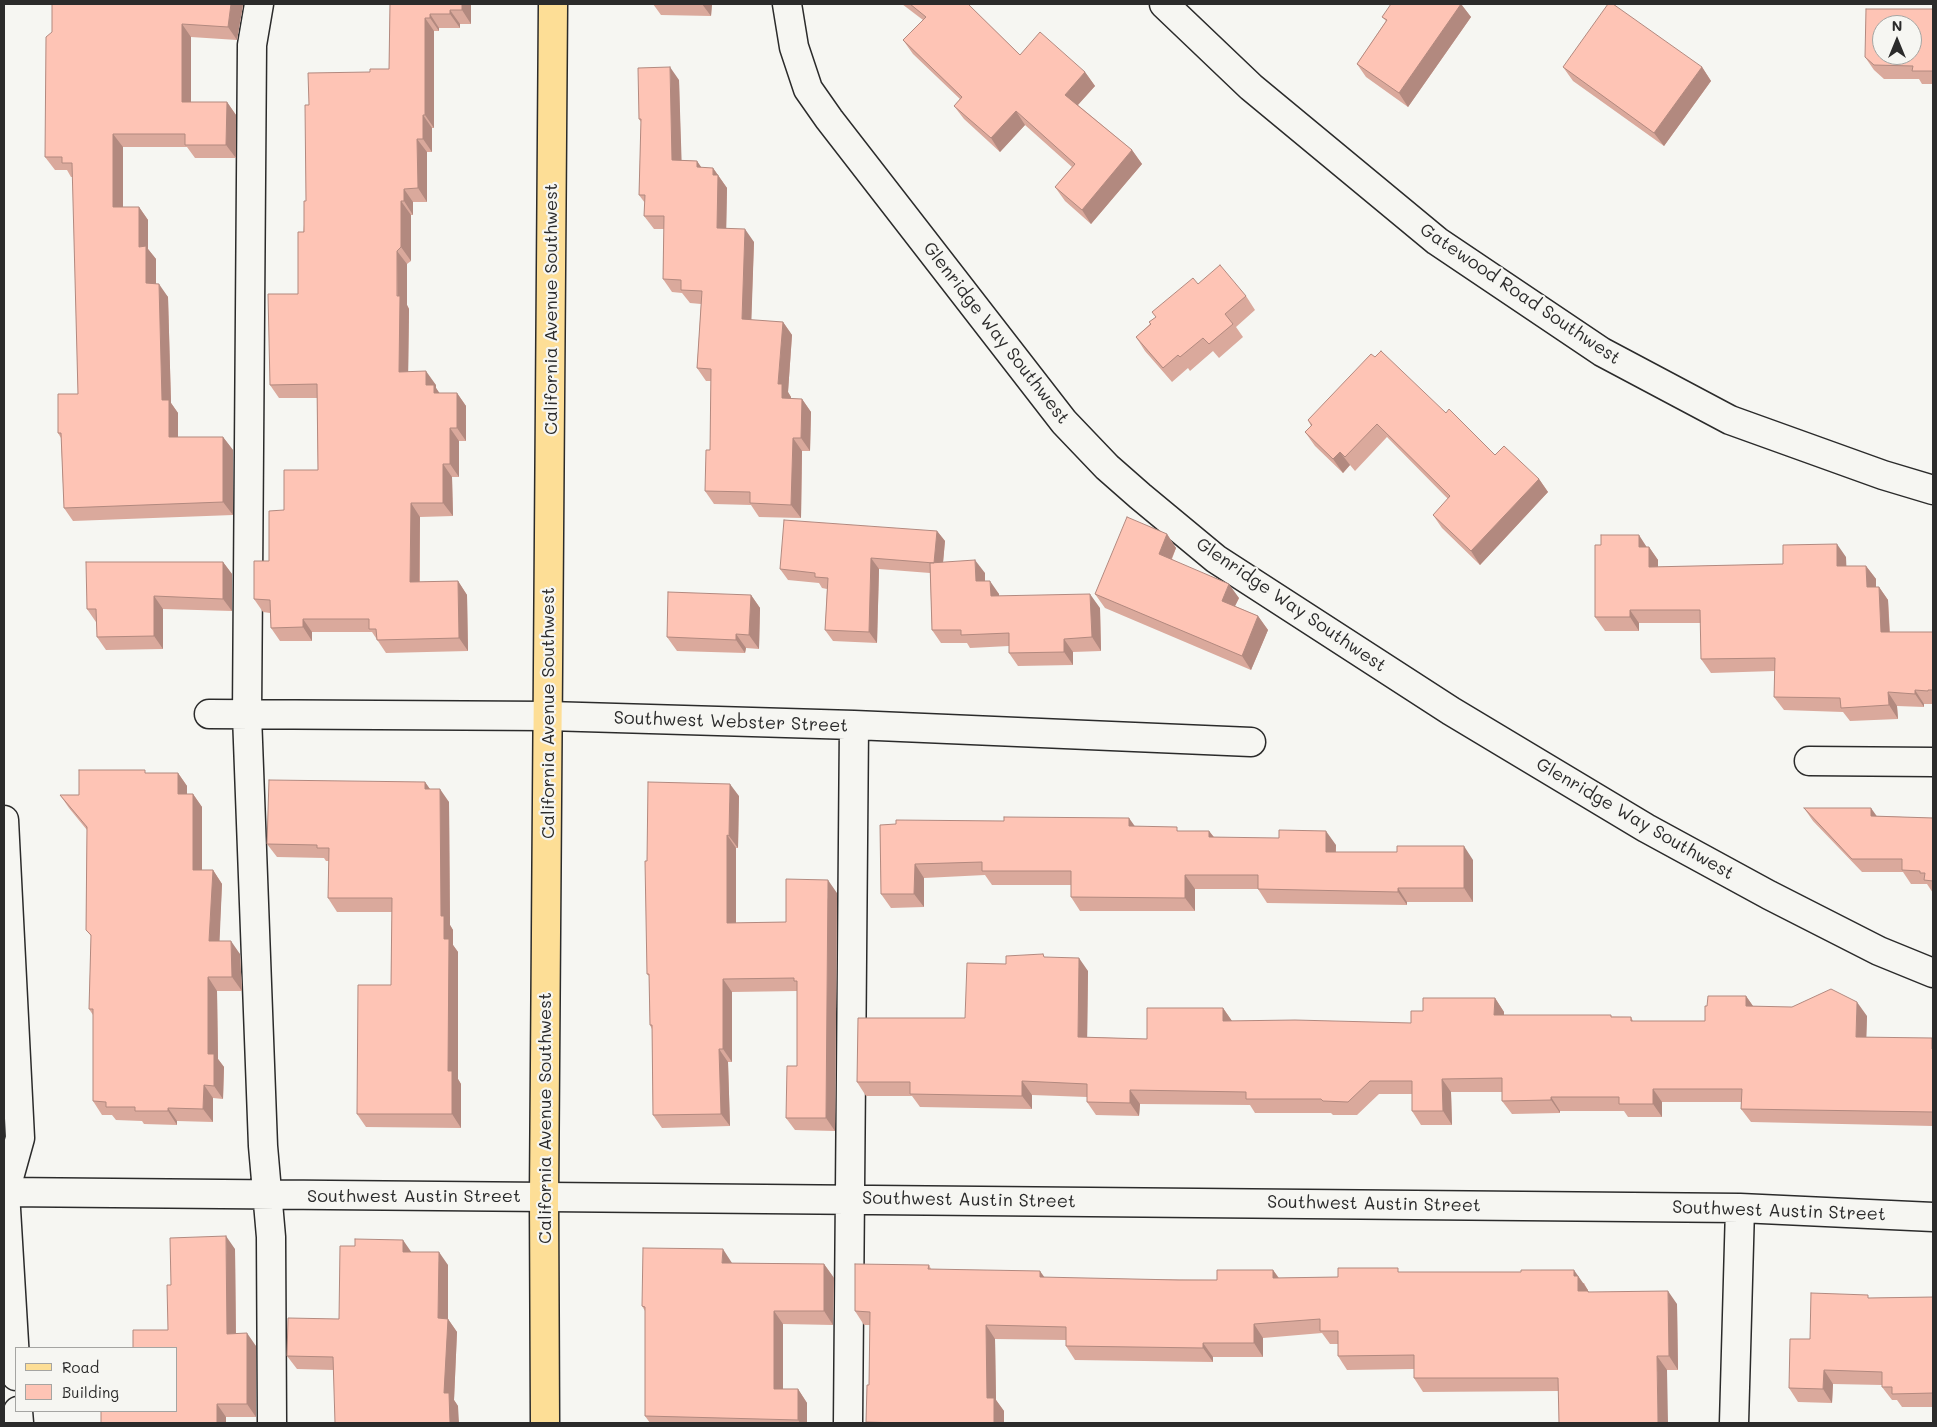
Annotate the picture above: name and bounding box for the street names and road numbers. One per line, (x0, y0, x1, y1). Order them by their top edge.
street label: California Avenue Southwest (540, 183, 562, 435)
street label: Gatewood Road Southwest (1416, 219, 1624, 369)
street label: Glenridge Way Southwest (918, 238, 1074, 428)
street label: Glenridge Way Southwest (1192, 533, 1390, 677)
street label: California Avenue Southwest (537, 587, 559, 839)
street label: Southwest Webster Street (613, 707, 849, 737)
street label: Glenridge Way Southwest (1532, 753, 1738, 885)
street label: California Avenue Southwest (534, 992, 556, 1244)
street label: Southwest Austin Street (307, 1185, 521, 1207)
street label: Southwest Austin Street (862, 1187, 1076, 1213)
street label: Southwest Austin Street (1267, 1191, 1481, 1217)
street label: Southwest Austin Street (1672, 1196, 1886, 1226)

